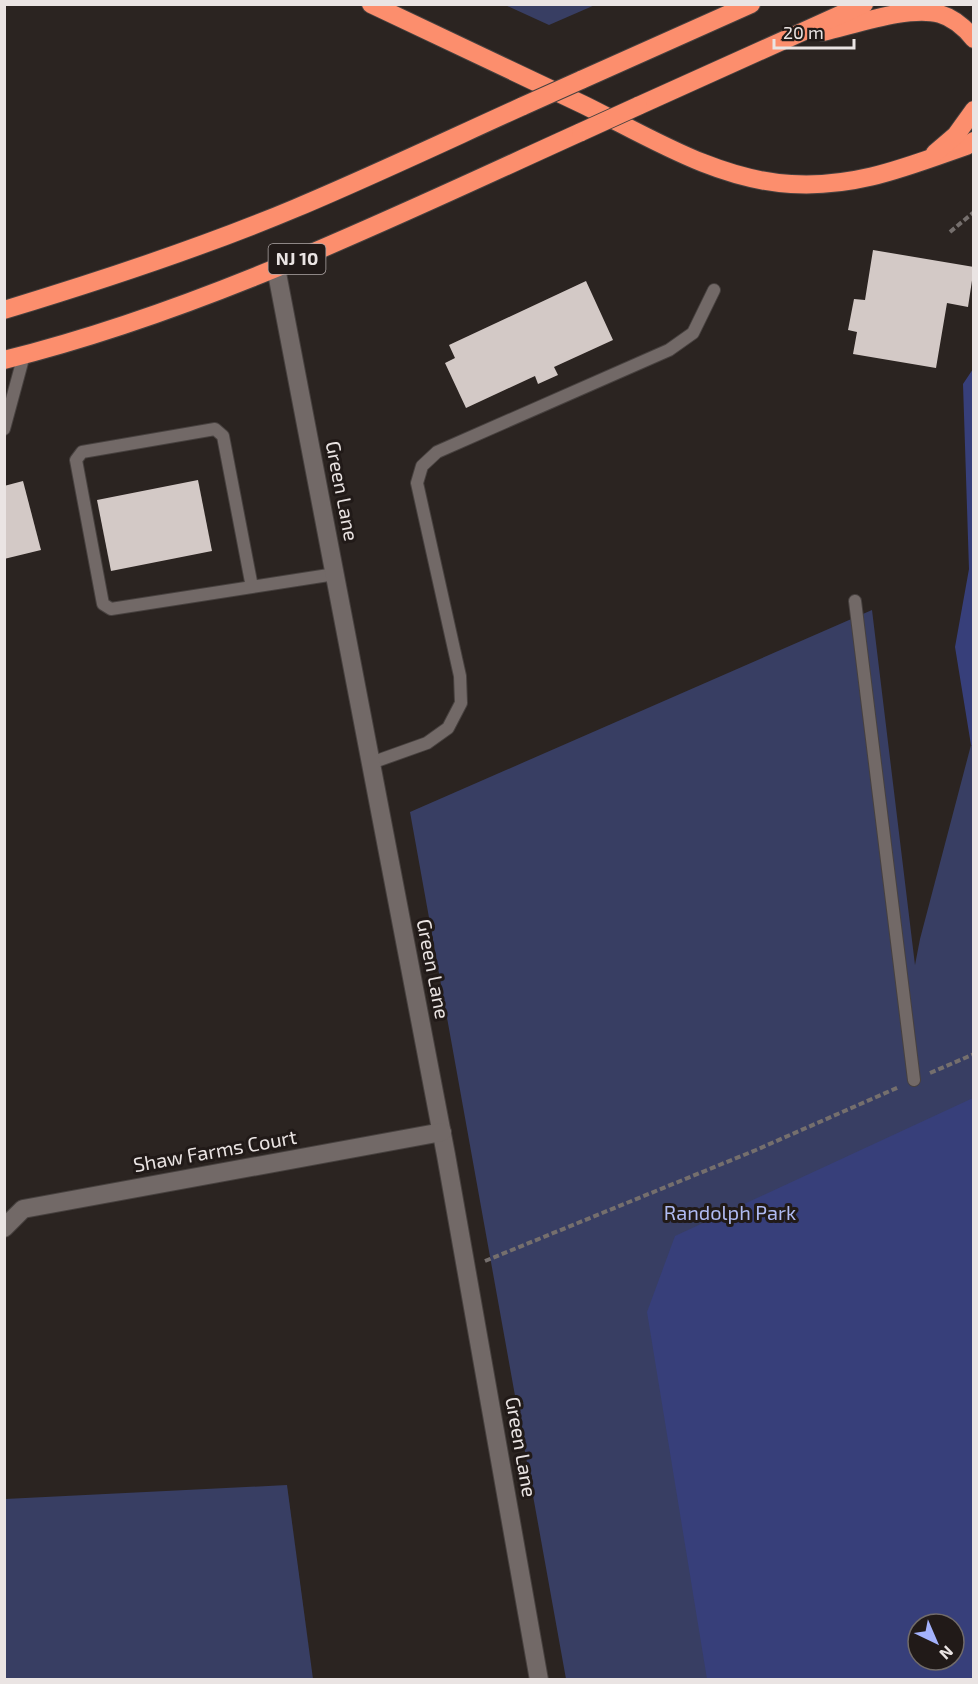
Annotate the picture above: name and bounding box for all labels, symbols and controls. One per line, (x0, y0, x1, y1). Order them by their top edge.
scale bar (774, 12, 854, 50)
text: 20 m (783, 21, 824, 43)
road number: NJ 10 (268, 244, 326, 274)
street label: Green Lane (322, 439, 364, 543)
street label: Green Lane (413, 917, 455, 1021)
street label: Shaw Farms Court (131, 1124, 299, 1176)
park label: Randolph Park (664, 1200, 796, 1224)
street label: Green Lane (501, 1395, 543, 1499)
north arrow (906, 1612, 966, 1672)
text: N (936, 1642, 958, 1664)

